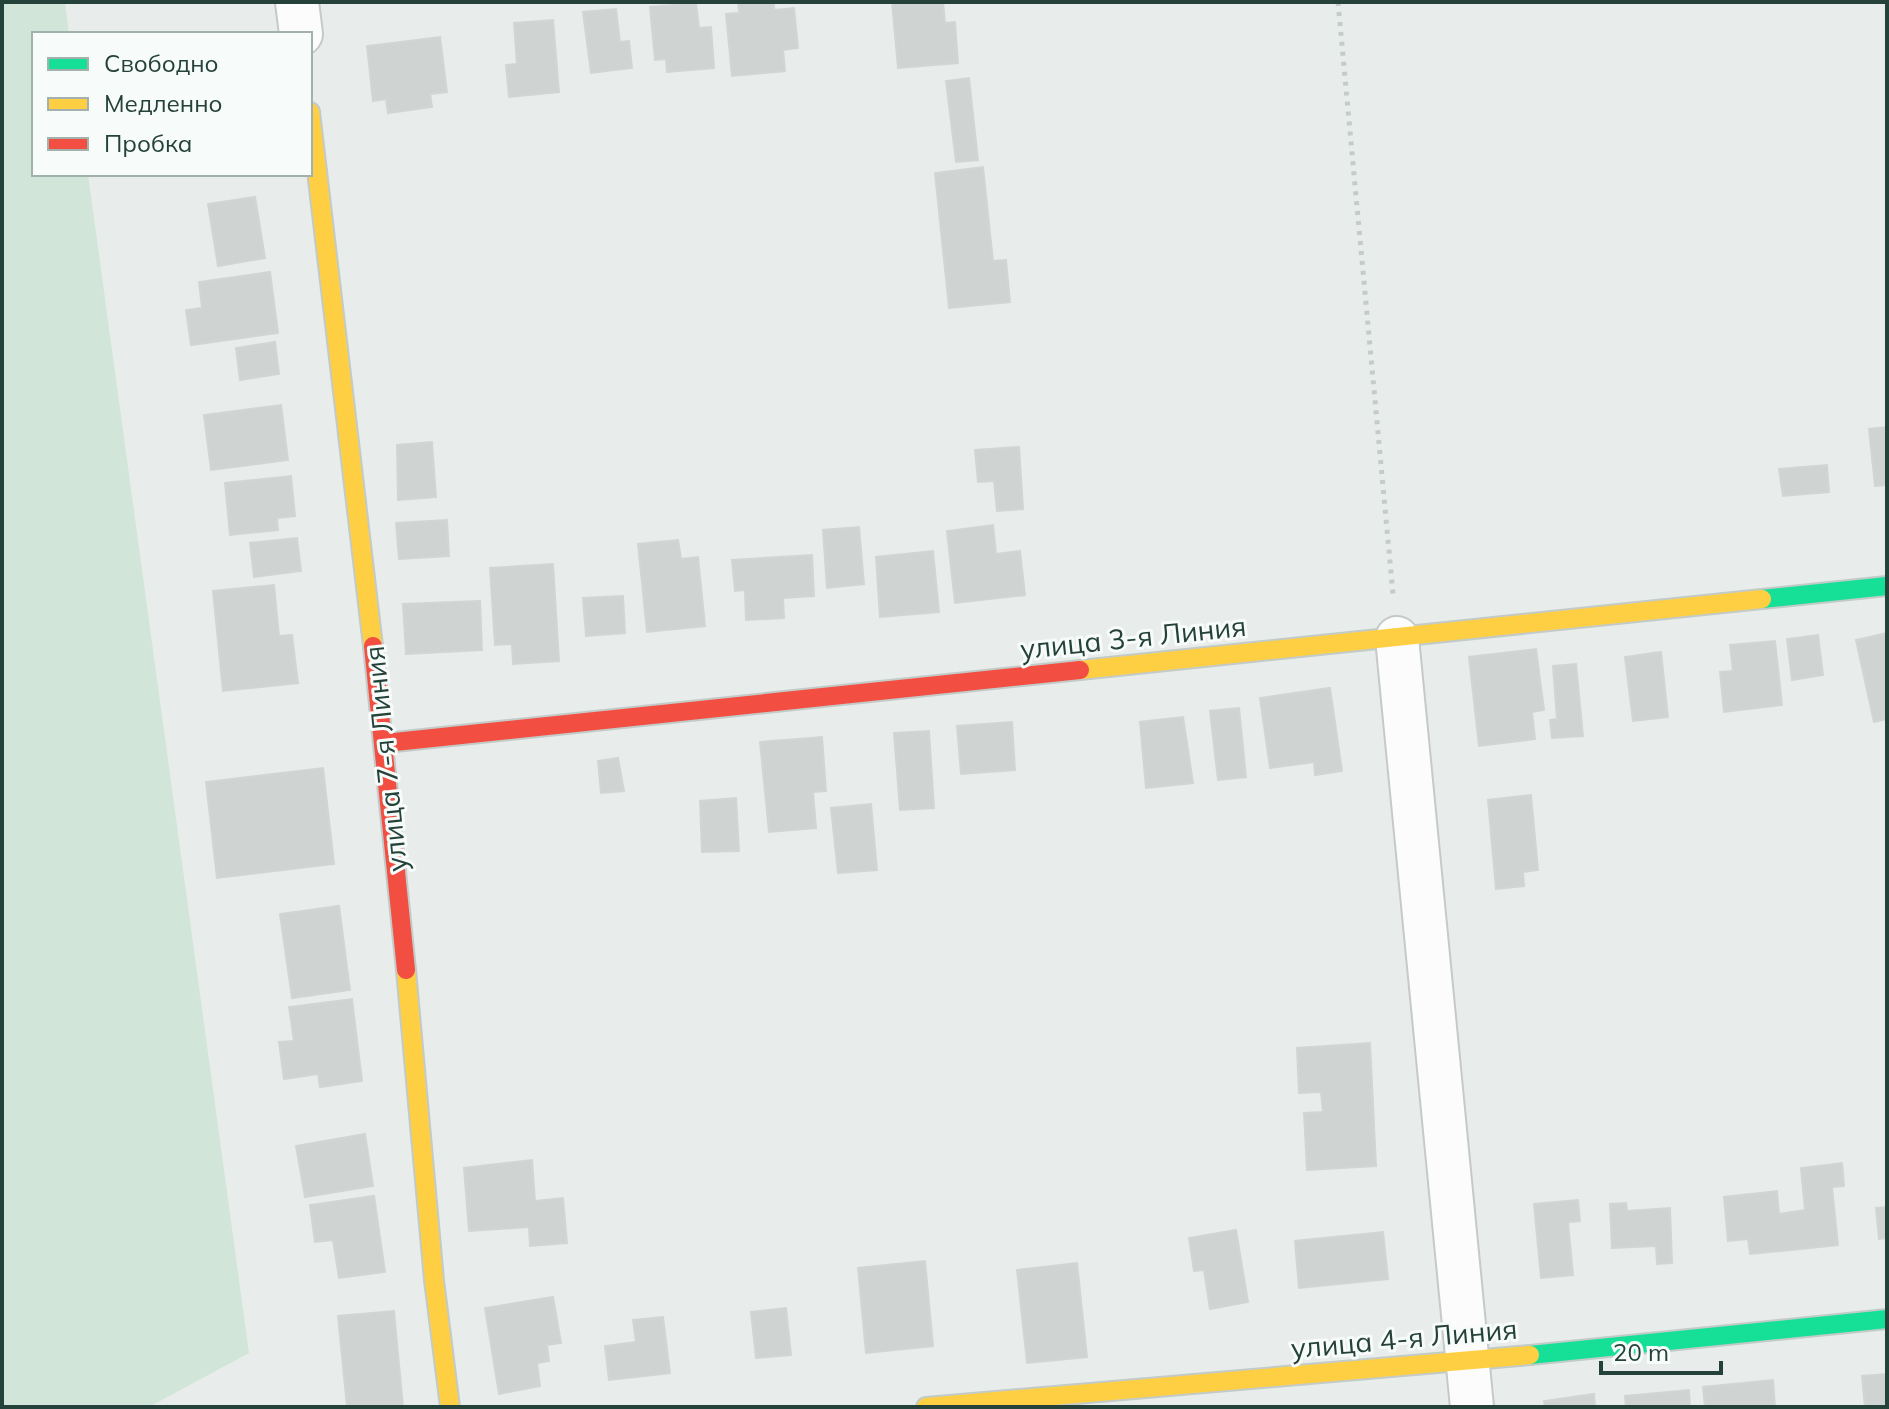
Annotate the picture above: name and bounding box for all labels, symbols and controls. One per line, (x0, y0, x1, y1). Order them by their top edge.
legend (32, 32, 312, 176)
text: Свободно (104, 48, 219, 78)
text: Медленно (104, 88, 223, 118)
text: Пробка (104, 128, 192, 158)
street label: улица 3-я Линия (1018, 608, 1248, 666)
street label: улица 7-я Линия (356, 644, 414, 874)
street label: улица 4-я Линия (1289, 1311, 1519, 1365)
scale bar (1601, 1325, 1721, 1375)
text: 20 m (1613, 1337, 1669, 1367)

